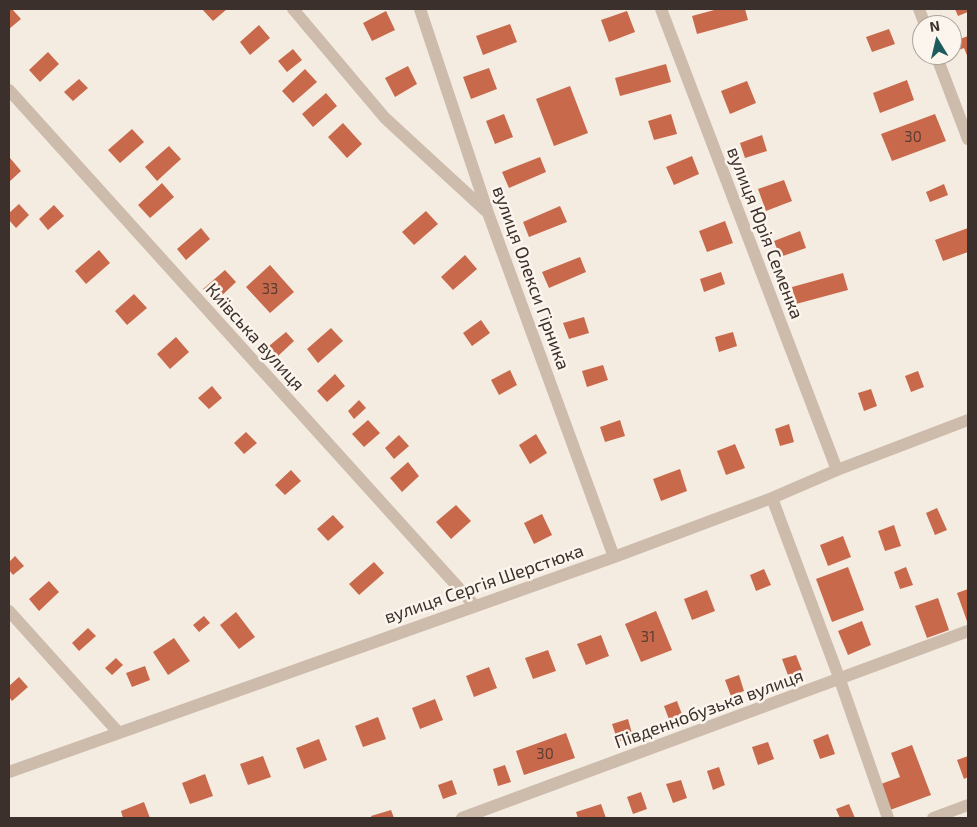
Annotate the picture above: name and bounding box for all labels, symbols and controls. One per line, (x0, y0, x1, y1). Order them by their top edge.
north arrow (912, 15, 962, 65)
text: N (928, 16, 941, 35)
house number: 30 (904, 128, 922, 146)
street label: вулиця Юрія Семенка (722, 144, 808, 322)
street label: вулиця Олекси Гірника (488, 183, 574, 373)
street label: Київська вулиця (201, 279, 309, 395)
house number: 33 (262, 280, 278, 298)
street label: вулиця Сергія Шерстюка (381, 540, 587, 628)
house number: 31 (641, 628, 655, 646)
street label: Південнобузька вулиця (612, 665, 806, 753)
house number: 30 (536, 745, 554, 763)

